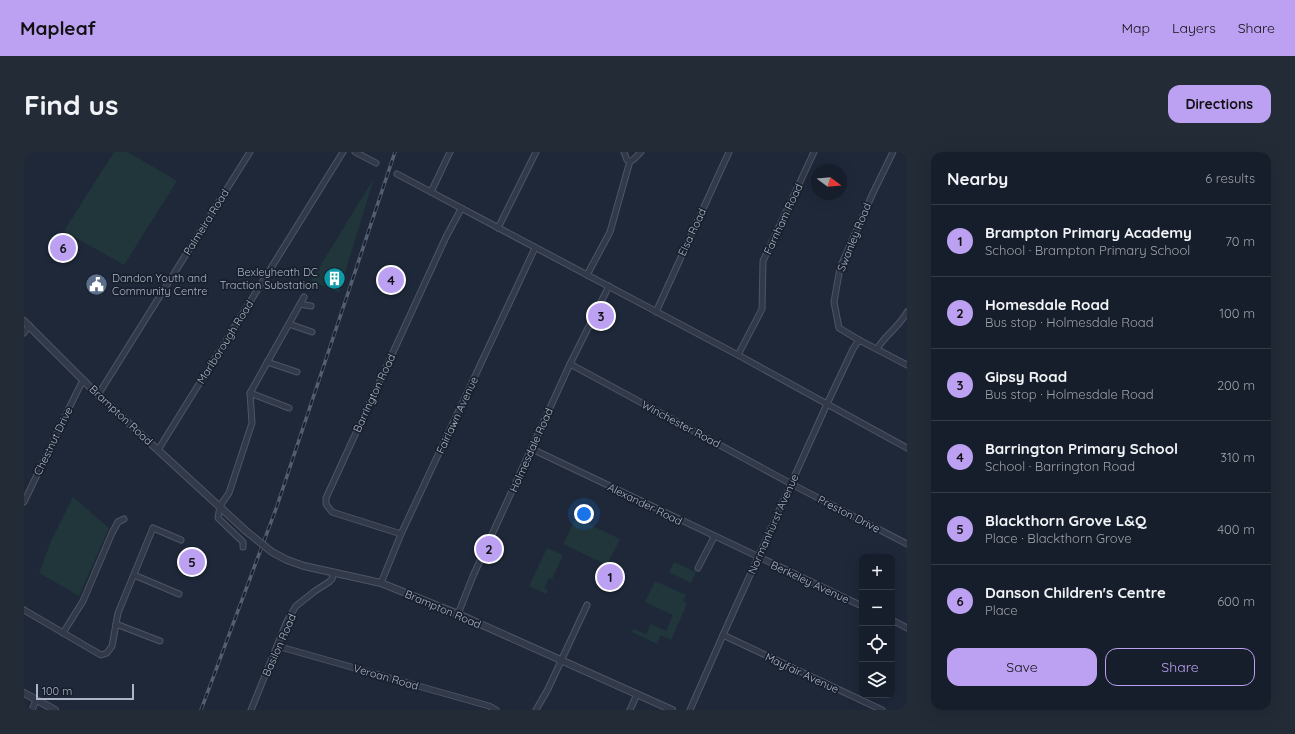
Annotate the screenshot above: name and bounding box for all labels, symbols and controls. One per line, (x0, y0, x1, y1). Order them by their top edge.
text: Mapleaf (20, 16, 96, 40)
text: Map (1121, 19, 1150, 37)
text: Layers (1172, 19, 1216, 37)
text: Share (1238, 19, 1275, 37)
button: Directions (1168, 85, 1271, 123)
text: Find us (24, 87, 118, 122)
north arrow (811, 164, 847, 200)
text: Nearby (947, 168, 1008, 189)
text: 6 results (1205, 170, 1255, 186)
street label: Farnham Road (760, 181, 806, 257)
street label: Palmeira Road (180, 186, 232, 258)
street label: Swanley Road (834, 201, 874, 273)
street label: Elsa Road (675, 206, 709, 258)
text: Brampton Primary Academy (985, 223, 1192, 242)
pin: 6 (50, 233, 76, 263)
text: 1 (957, 233, 963, 249)
text: 70 m (1225, 233, 1255, 249)
text: School · Brampton Primary School (985, 242, 1190, 258)
place label: Bexleyheath DC Traction Substation (220, 265, 318, 292)
building icon: Bexleyheath DC Traction Substation (321, 265, 347, 291)
pin: 4 (378, 265, 404, 295)
public building icon: Dandon Youth and Community Centre (84, 271, 110, 297)
place label: Dandon Youth and Community Centre (112, 271, 208, 298)
text: Homesdale Road (985, 295, 1109, 314)
street label: Marlborough Road (194, 298, 256, 386)
pin: 3 (588, 301, 614, 331)
text: 2 (956, 305, 964, 321)
text: 100 m (1219, 305, 1255, 321)
text: Bus stop · Holmesdale Road (985, 314, 1154, 330)
street label: Barrington Road (350, 352, 398, 434)
text: Gipsy Road (985, 367, 1067, 386)
street label: Fairlawn Avenue (433, 374, 481, 456)
text: 3 (957, 377, 963, 393)
text: 200 m (1217, 377, 1255, 393)
street label: Brampton Road (86, 382, 156, 448)
text: Bus stop · Holmesdale Road (985, 386, 1154, 402)
street label: Winchester Road (639, 397, 723, 451)
street label: Chestnut Drive (30, 405, 76, 477)
street label: Holmesdale Road (506, 406, 556, 494)
text: Barrington Primary School (985, 439, 1178, 458)
text: 4 (956, 449, 964, 465)
text: 310 m (1220, 449, 1255, 465)
text: School · Barrington Road (985, 458, 1135, 474)
street label: Normanhurst Avenue (745, 472, 801, 576)
street label: Alexander Road (605, 480, 685, 528)
street label: Preston Drive (815, 492, 883, 536)
your location (574, 504, 594, 524)
text: Blackthorn Grove L&Q (985, 511, 1146, 530)
text: 5 (956, 521, 964, 537)
text: 400 m (1217, 521, 1255, 537)
text: Place · Blackthorn Grove (985, 530, 1132, 546)
pin: 2 (476, 534, 502, 564)
pin: 5 (179, 547, 205, 577)
map controls (859, 554, 895, 698)
button: + (859, 554, 895, 590)
street label: Berkeley Avenue (769, 558, 851, 606)
pin: 1 (597, 562, 623, 592)
text: Danson Children's Centre (985, 583, 1166, 602)
street label: Brampton Road (403, 587, 483, 631)
button: − (859, 590, 895, 626)
text: 6 (956, 593, 964, 609)
text: 600 m (1217, 593, 1255, 609)
text: Place (985, 602, 1018, 618)
street label: Basilon Road (259, 612, 299, 678)
button: locate (859, 626, 895, 662)
button: Save (947, 648, 1097, 686)
button: Share (1105, 648, 1255, 686)
street label: Mayfair Avenue (763, 650, 841, 696)
street label: Veroan Road (352, 661, 420, 693)
button: layers (859, 662, 895, 698)
scale bar (36, 682, 134, 701)
text: 100 m (42, 684, 72, 698)

